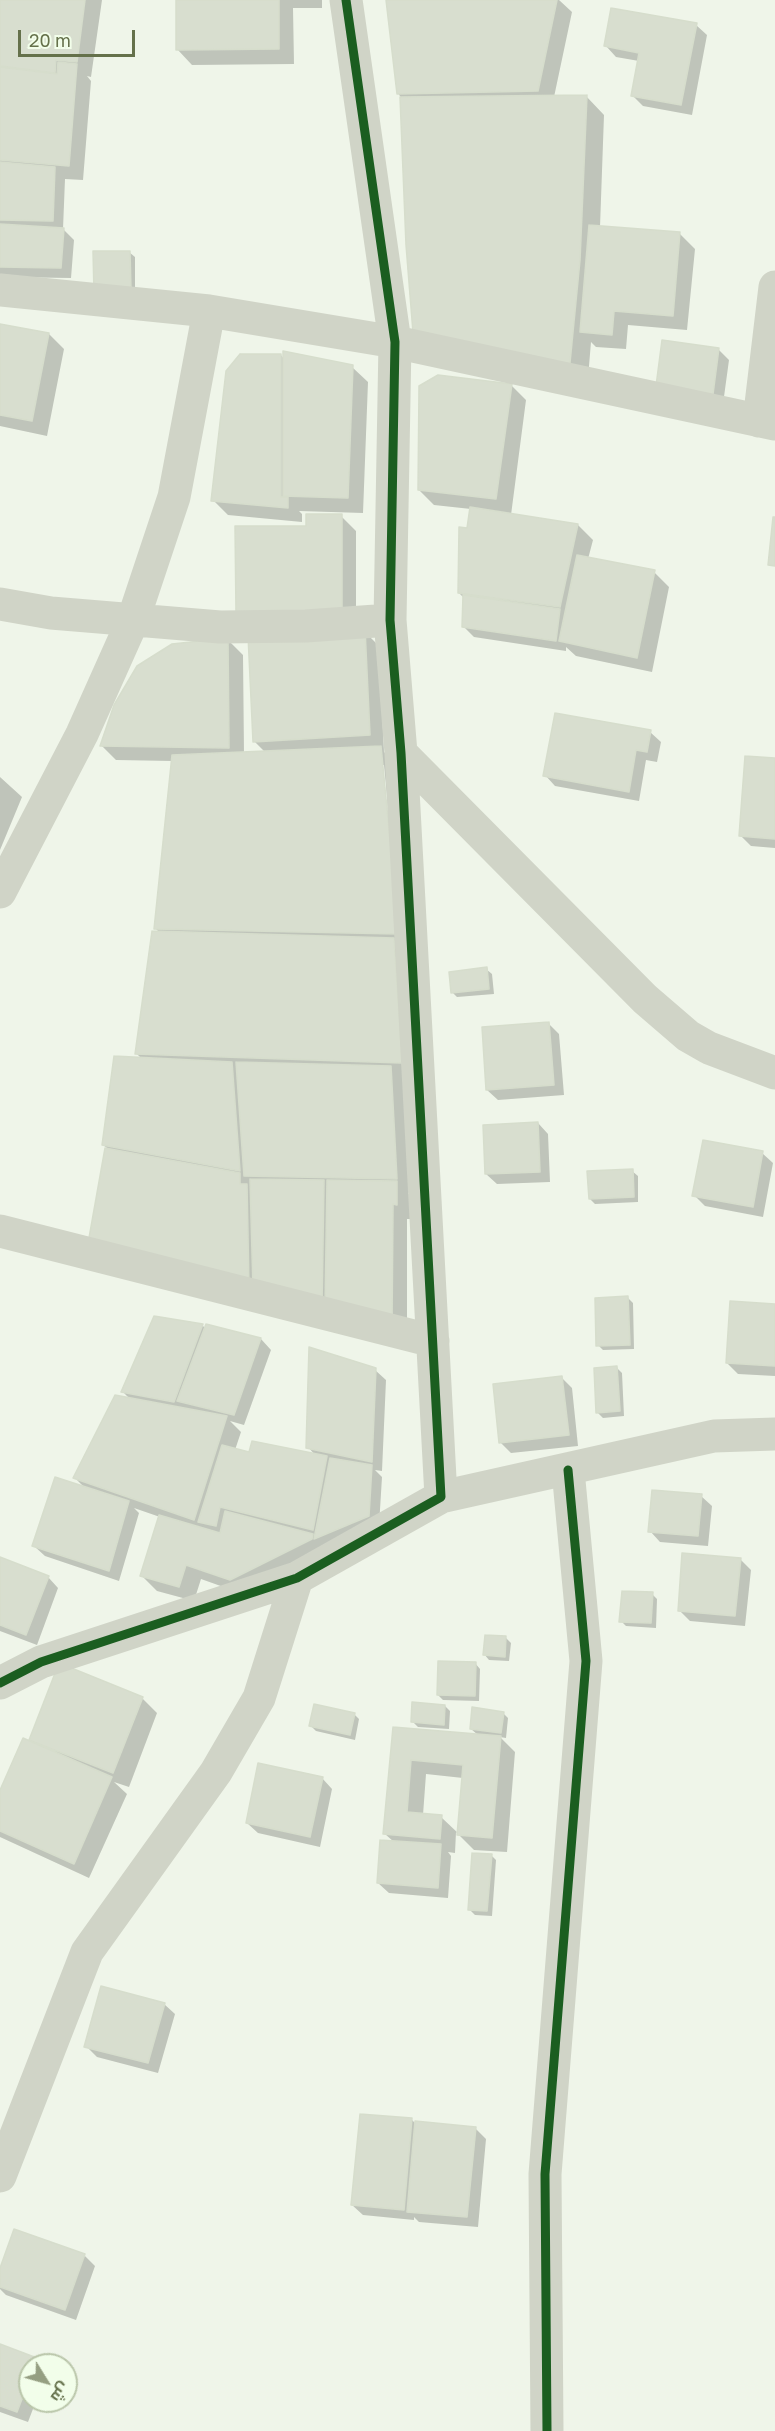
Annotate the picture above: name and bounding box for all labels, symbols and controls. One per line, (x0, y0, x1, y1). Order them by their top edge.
scale bar (21, 18, 138, 56)
text: 20 m (29, 29, 71, 51)
north arrow (18, 2353, 78, 2413)
text: ش (47, 2378, 75, 2407)

